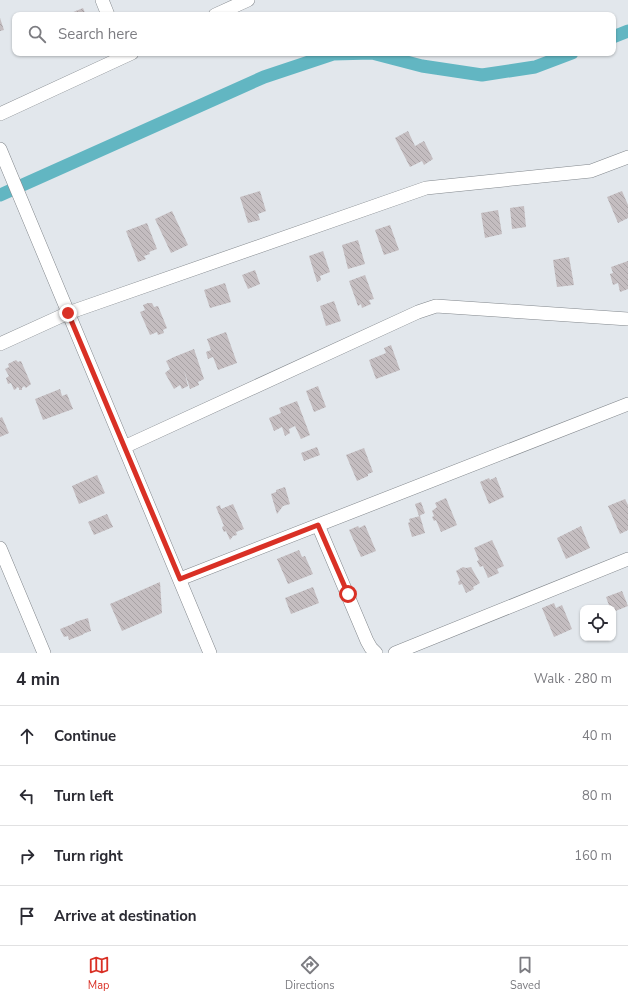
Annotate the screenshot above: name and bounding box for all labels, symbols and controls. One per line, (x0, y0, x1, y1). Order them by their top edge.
search box (12, 12, 616, 56)
icon: search (26, 23, 48, 45)
text: Search here (58, 24, 138, 44)
route end (59, 304, 77, 322)
route start (339, 585, 357, 603)
map controls (580, 605, 616, 641)
button: locate (580, 605, 616, 641)
text: 4 min (16, 668, 60, 691)
text: Walk · 280 m (534, 670, 612, 688)
icon: ahead (16, 725, 38, 747)
text: Continue (54, 726, 116, 746)
text: 40 m (582, 727, 612, 745)
icon: left (16, 785, 38, 807)
text: Turn left (54, 786, 113, 806)
text: 80 m (582, 787, 612, 805)
icon: right (16, 845, 38, 867)
text: Turn right (54, 846, 123, 866)
text: 160 m (574, 847, 612, 865)
icon: arrive (16, 905, 38, 927)
text: Arrive at destination (54, 906, 197, 926)
tab: Map (88, 954, 110, 993)
tab: Directions (285, 954, 335, 993)
tab: Saved (510, 954, 540, 993)

